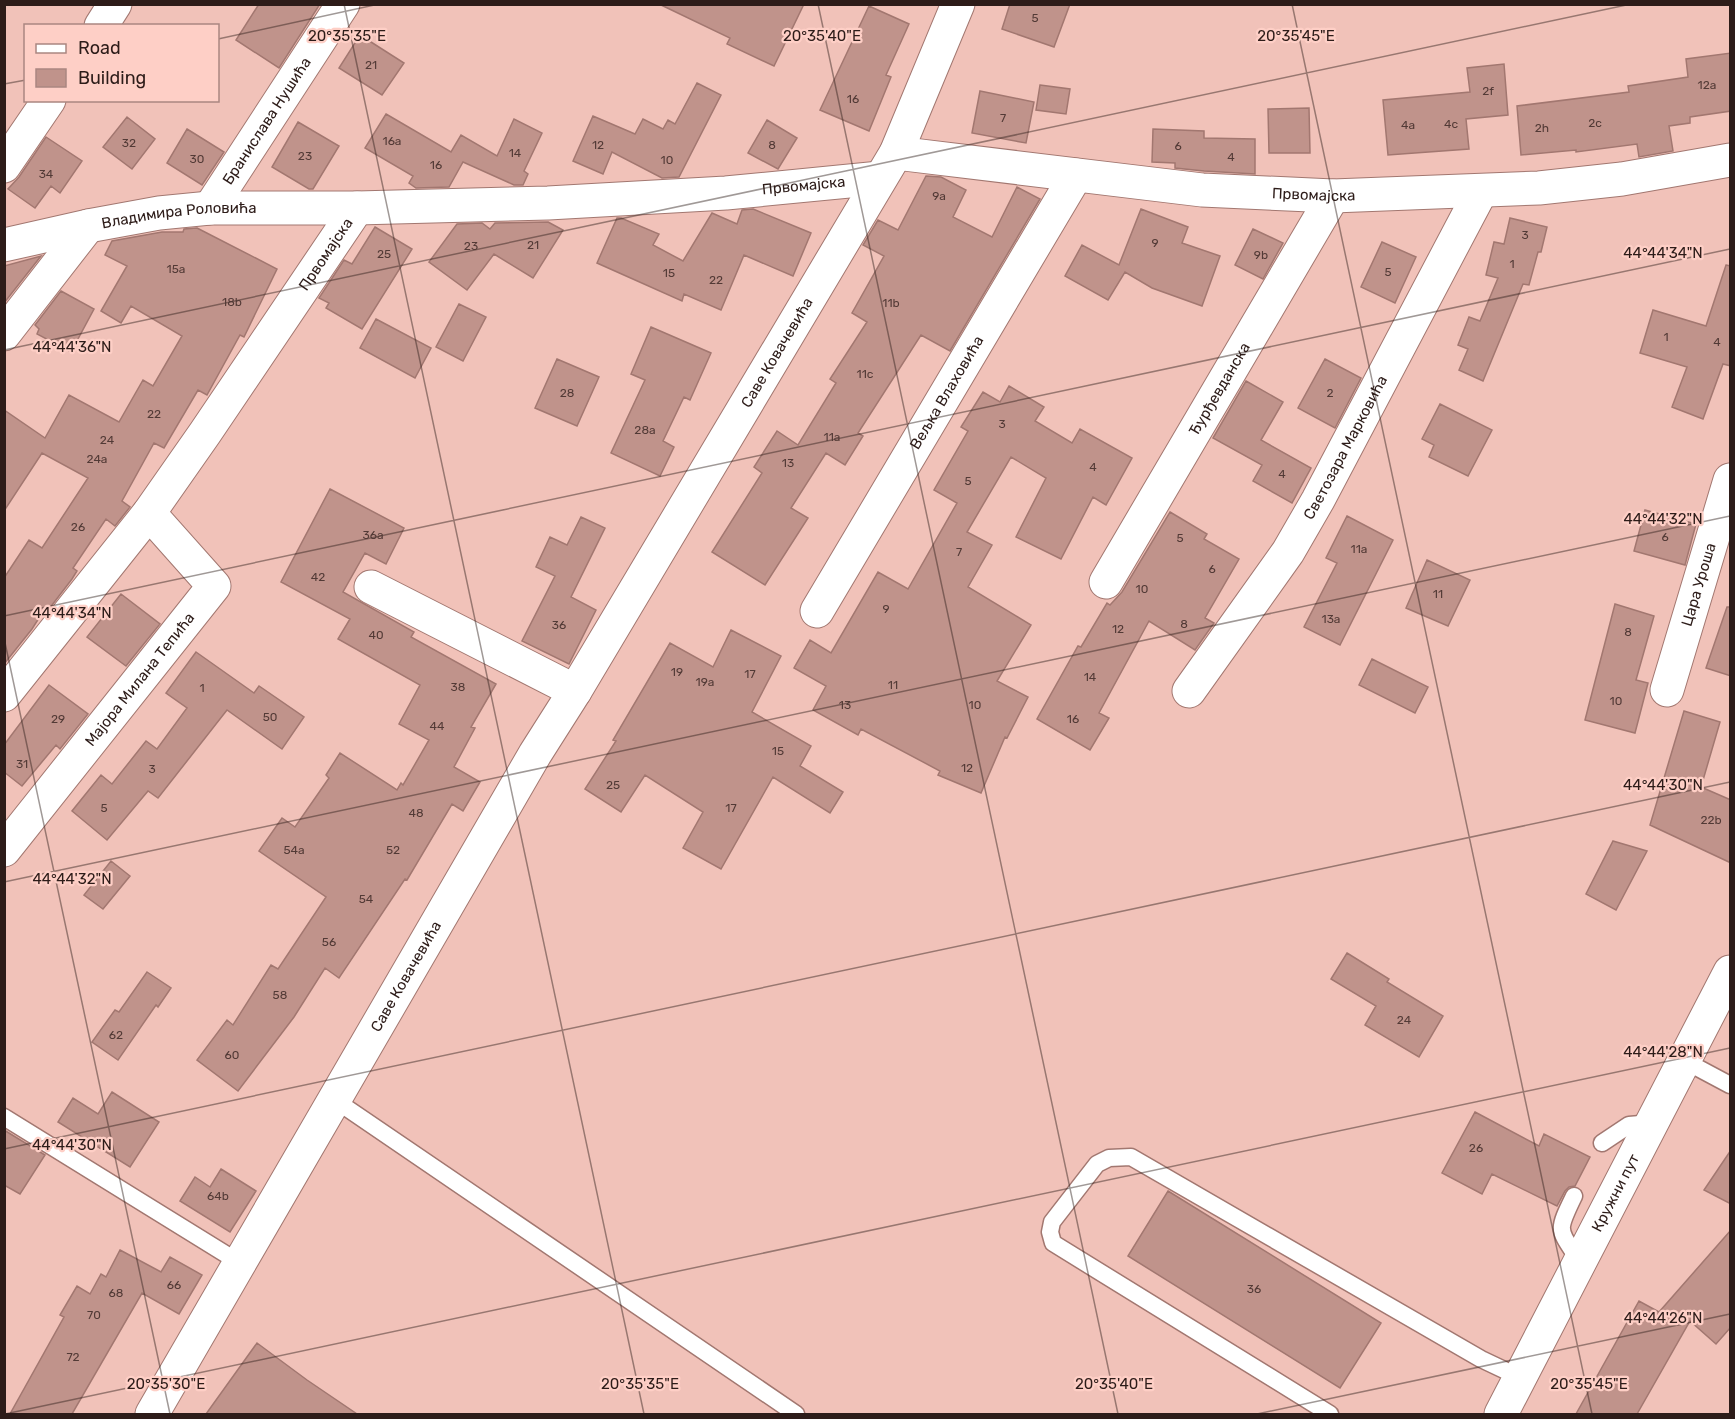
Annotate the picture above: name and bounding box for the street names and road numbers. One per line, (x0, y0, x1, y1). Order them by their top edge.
street label: Бранислава Нушића (219, 54, 315, 188)
street label: Првомајска (761, 172, 846, 198)
street label: Првомајска (1271, 184, 1356, 205)
street label: Владимира Роловића (100, 199, 256, 232)
street label: Првомајска (295, 215, 357, 294)
street label: Саве Ковачевића (737, 294, 817, 411)
street label: Вељка Влаховића (906, 333, 987, 453)
street label: Ђурђевданска (1185, 339, 1254, 439)
street label: Светозара Марковића (1300, 372, 1391, 523)
street label: Цара Уроша (1678, 541, 1720, 628)
street label: Мајора Милана Тепића (81, 609, 198, 750)
street label: Саве Ковачевића (367, 918, 445, 1035)
street label: Кружни пут (1588, 1151, 1643, 1235)

